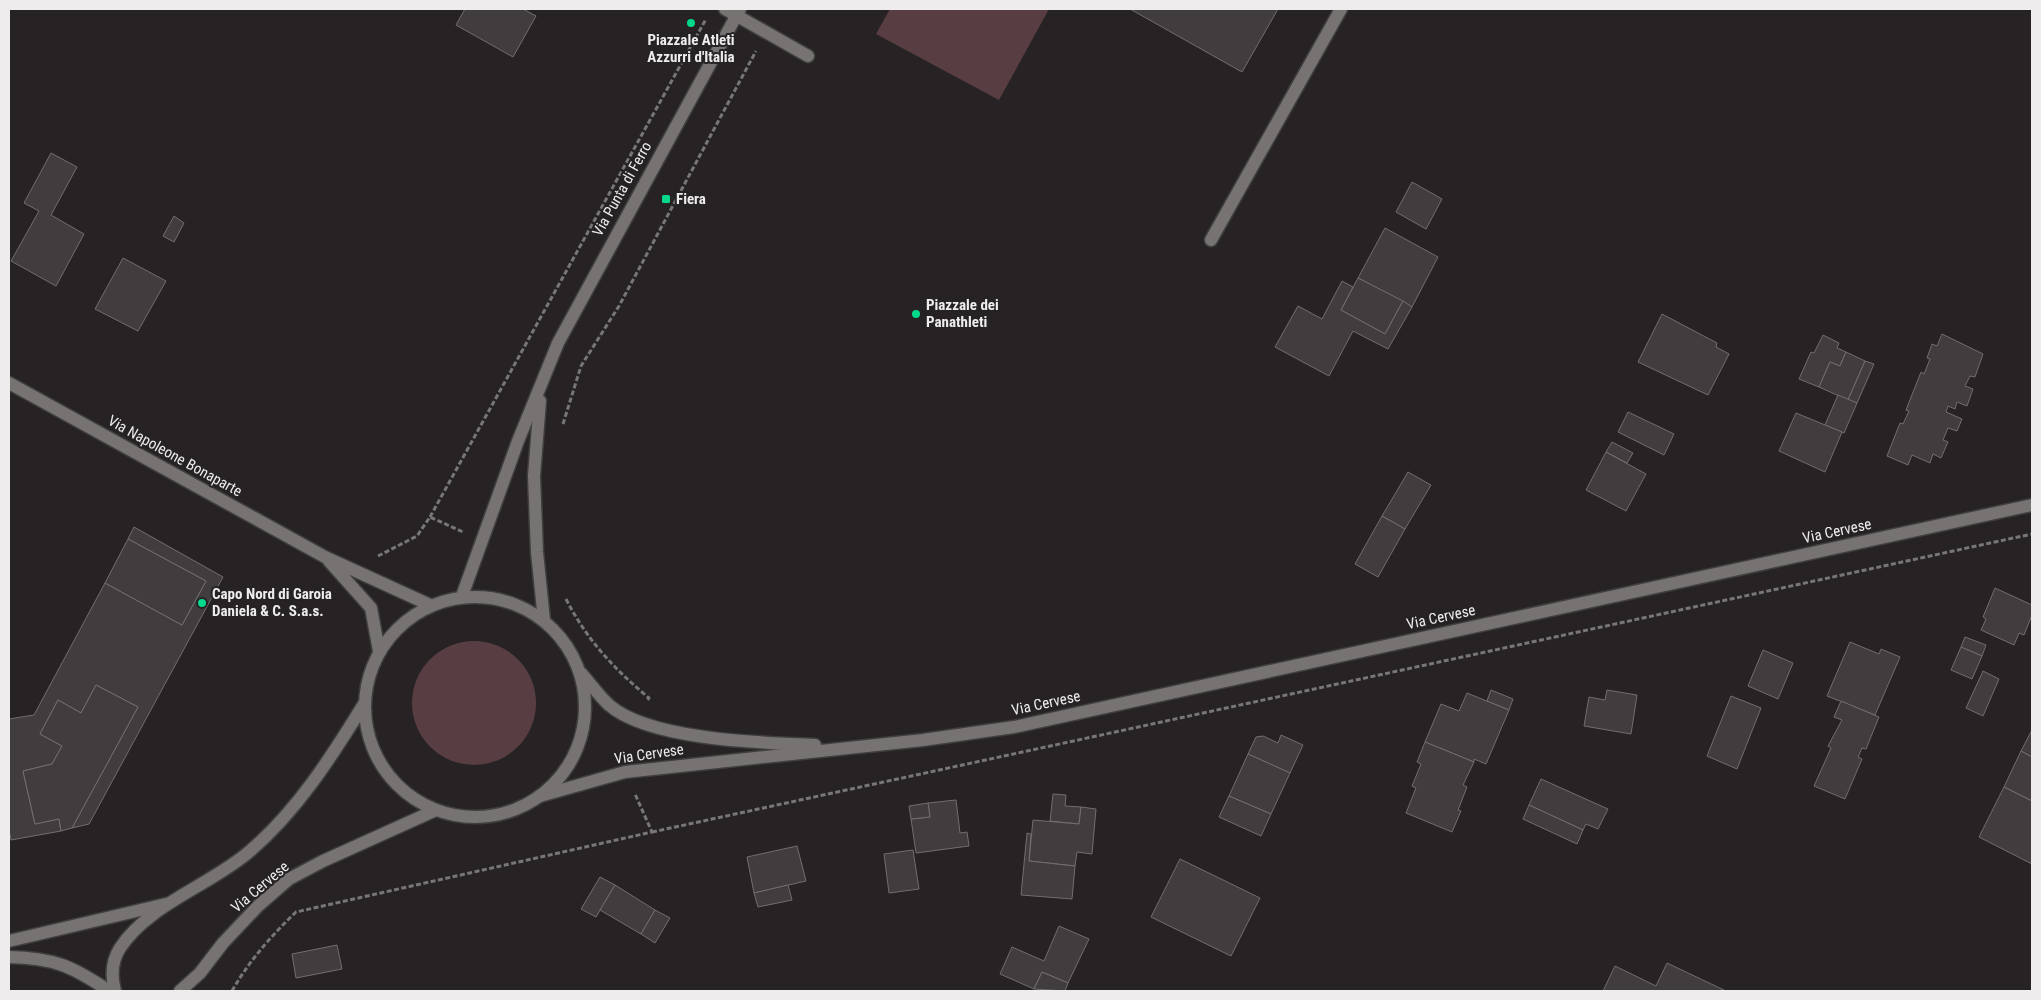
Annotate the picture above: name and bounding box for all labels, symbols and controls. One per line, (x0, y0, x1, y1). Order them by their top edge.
marker: Piazzale Atleti Azzurri d'Italia (685, 17, 697, 29)
place label: Piazzale Atleti Azzurri d'Italia (647, 31, 735, 66)
street label: Via Punta di Ferro (589, 139, 655, 239)
place label: Fiera (676, 190, 706, 208)
marker: Fiera (660, 193, 672, 205)
place label: Piazzale dei Panathleti (926, 296, 999, 331)
marker: Piazzale dei Panathleti (910, 308, 922, 320)
street label: Via Napoleone Bonaparte (105, 412, 245, 500)
street label: Via Cervese (1801, 515, 1873, 547)
place label: Capo Nord di Garoia Daniela & C. S.a.s. (212, 585, 332, 620)
marker: Capo Nord di Garoia Daniela & C. S.a.s. (196, 597, 208, 609)
street label: Via Cervese (1405, 601, 1477, 633)
street label: Via Cervese (1010, 687, 1082, 719)
street label: Via Cervese (613, 740, 685, 768)
street label: Via Cervese (227, 858, 293, 916)

